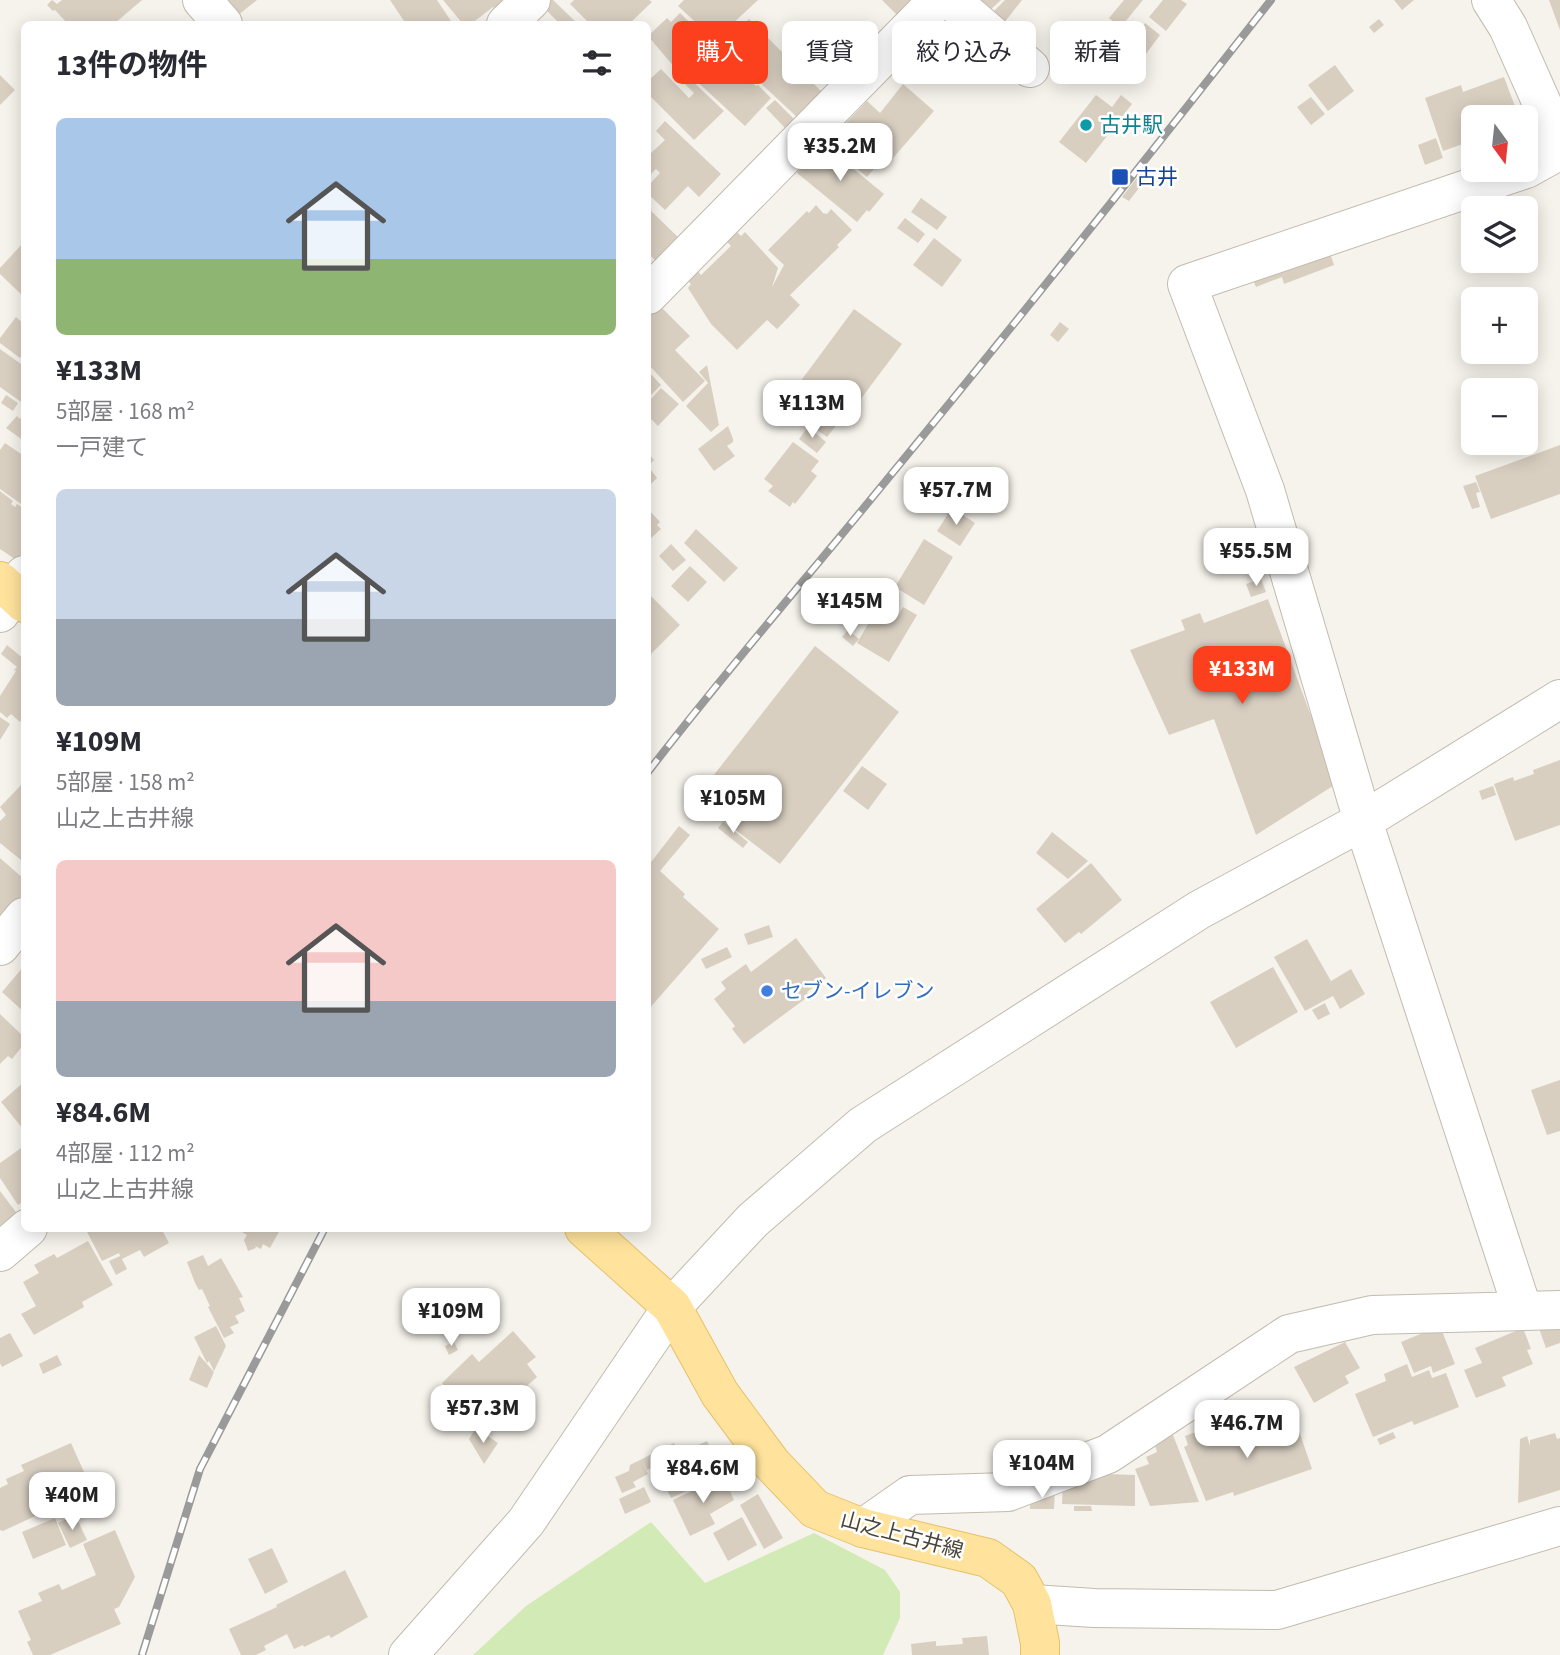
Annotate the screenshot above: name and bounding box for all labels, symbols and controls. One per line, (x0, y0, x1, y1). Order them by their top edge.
chip: 購入 (672, 21, 768, 84)
chip: 賃貸 (782, 21, 878, 84)
chip: 絞り込み (892, 21, 1036, 84)
chip: 新着 (1050, 21, 1146, 84)
text: 13件の物件 (56, 44, 208, 87)
icon: filters (578, 44, 616, 82)
north arrow (1461, 105, 1538, 182)
map controls (1461, 105, 1538, 455)
place label: 古井駅 (1100, 110, 1163, 140)
marker: 古井駅 (1078, 117, 1094, 133)
pin: ¥35.2M (783, 124, 897, 183)
text: ¥35.2M (803, 129, 877, 162)
place label: 古井 (1136, 162, 1178, 192)
icon: home (273, 163, 399, 289)
marker: 古井 (1110, 167, 1130, 187)
button: layers (1461, 196, 1538, 273)
button: + (1461, 287, 1538, 364)
text: ¥133M (56, 349, 142, 392)
button: − (1461, 378, 1538, 455)
pin: ¥113M (763, 380, 861, 440)
text: ¥113M (779, 386, 845, 419)
text: 5部屋 · 168 m² (56, 395, 195, 428)
text: 一戸建て (56, 431, 148, 464)
pin: ¥57.7M (899, 468, 1013, 527)
text: ¥57.7M (919, 473, 993, 506)
pin: ¥55.5M (1199, 528, 1313, 588)
icon: home (273, 534, 399, 660)
text: ¥55.5M (1219, 534, 1293, 567)
pin: ¥145M (801, 578, 899, 638)
text: ¥145M (817, 584, 883, 617)
pin: ¥133M (1193, 646, 1291, 706)
text: ¥133M (1209, 652, 1275, 685)
text: ¥109M (56, 720, 142, 763)
text: 5部屋 · 158 m² (56, 766, 195, 799)
pin: ¥105M (684, 776, 782, 835)
text: ¥105M (700, 781, 766, 814)
text: 山之上古井線 (56, 802, 194, 835)
icon: home (273, 905, 399, 1031)
place label: セブン-イレブン (781, 976, 935, 1006)
marker: セブン-イレブン (759, 983, 775, 999)
text: ¥84.6M (56, 1091, 151, 1134)
text: 4部屋 · 112 m² (56, 1137, 195, 1170)
text: 山之上古井線 (56, 1173, 194, 1206)
pin: ¥109M (402, 1288, 500, 1348)
text: ¥109M (418, 1294, 484, 1327)
pin: ¥57.3M (426, 1386, 540, 1445)
text: ¥57.3M (446, 1391, 520, 1424)
pin: ¥46.7M (1190, 1400, 1304, 1460)
text: ¥46.7M (1210, 1406, 1284, 1439)
pin: ¥104M (993, 1440, 1091, 1500)
pin: ¥84.6M (646, 1446, 760, 1505)
text: ¥104M (1009, 1446, 1075, 1479)
text: ¥84.6M (666, 1451, 740, 1484)
pin: ¥40M (31, 1472, 113, 1532)
text: ¥40M (45, 1478, 99, 1511)
street label: 山之上古井線 (837, 1504, 967, 1566)

